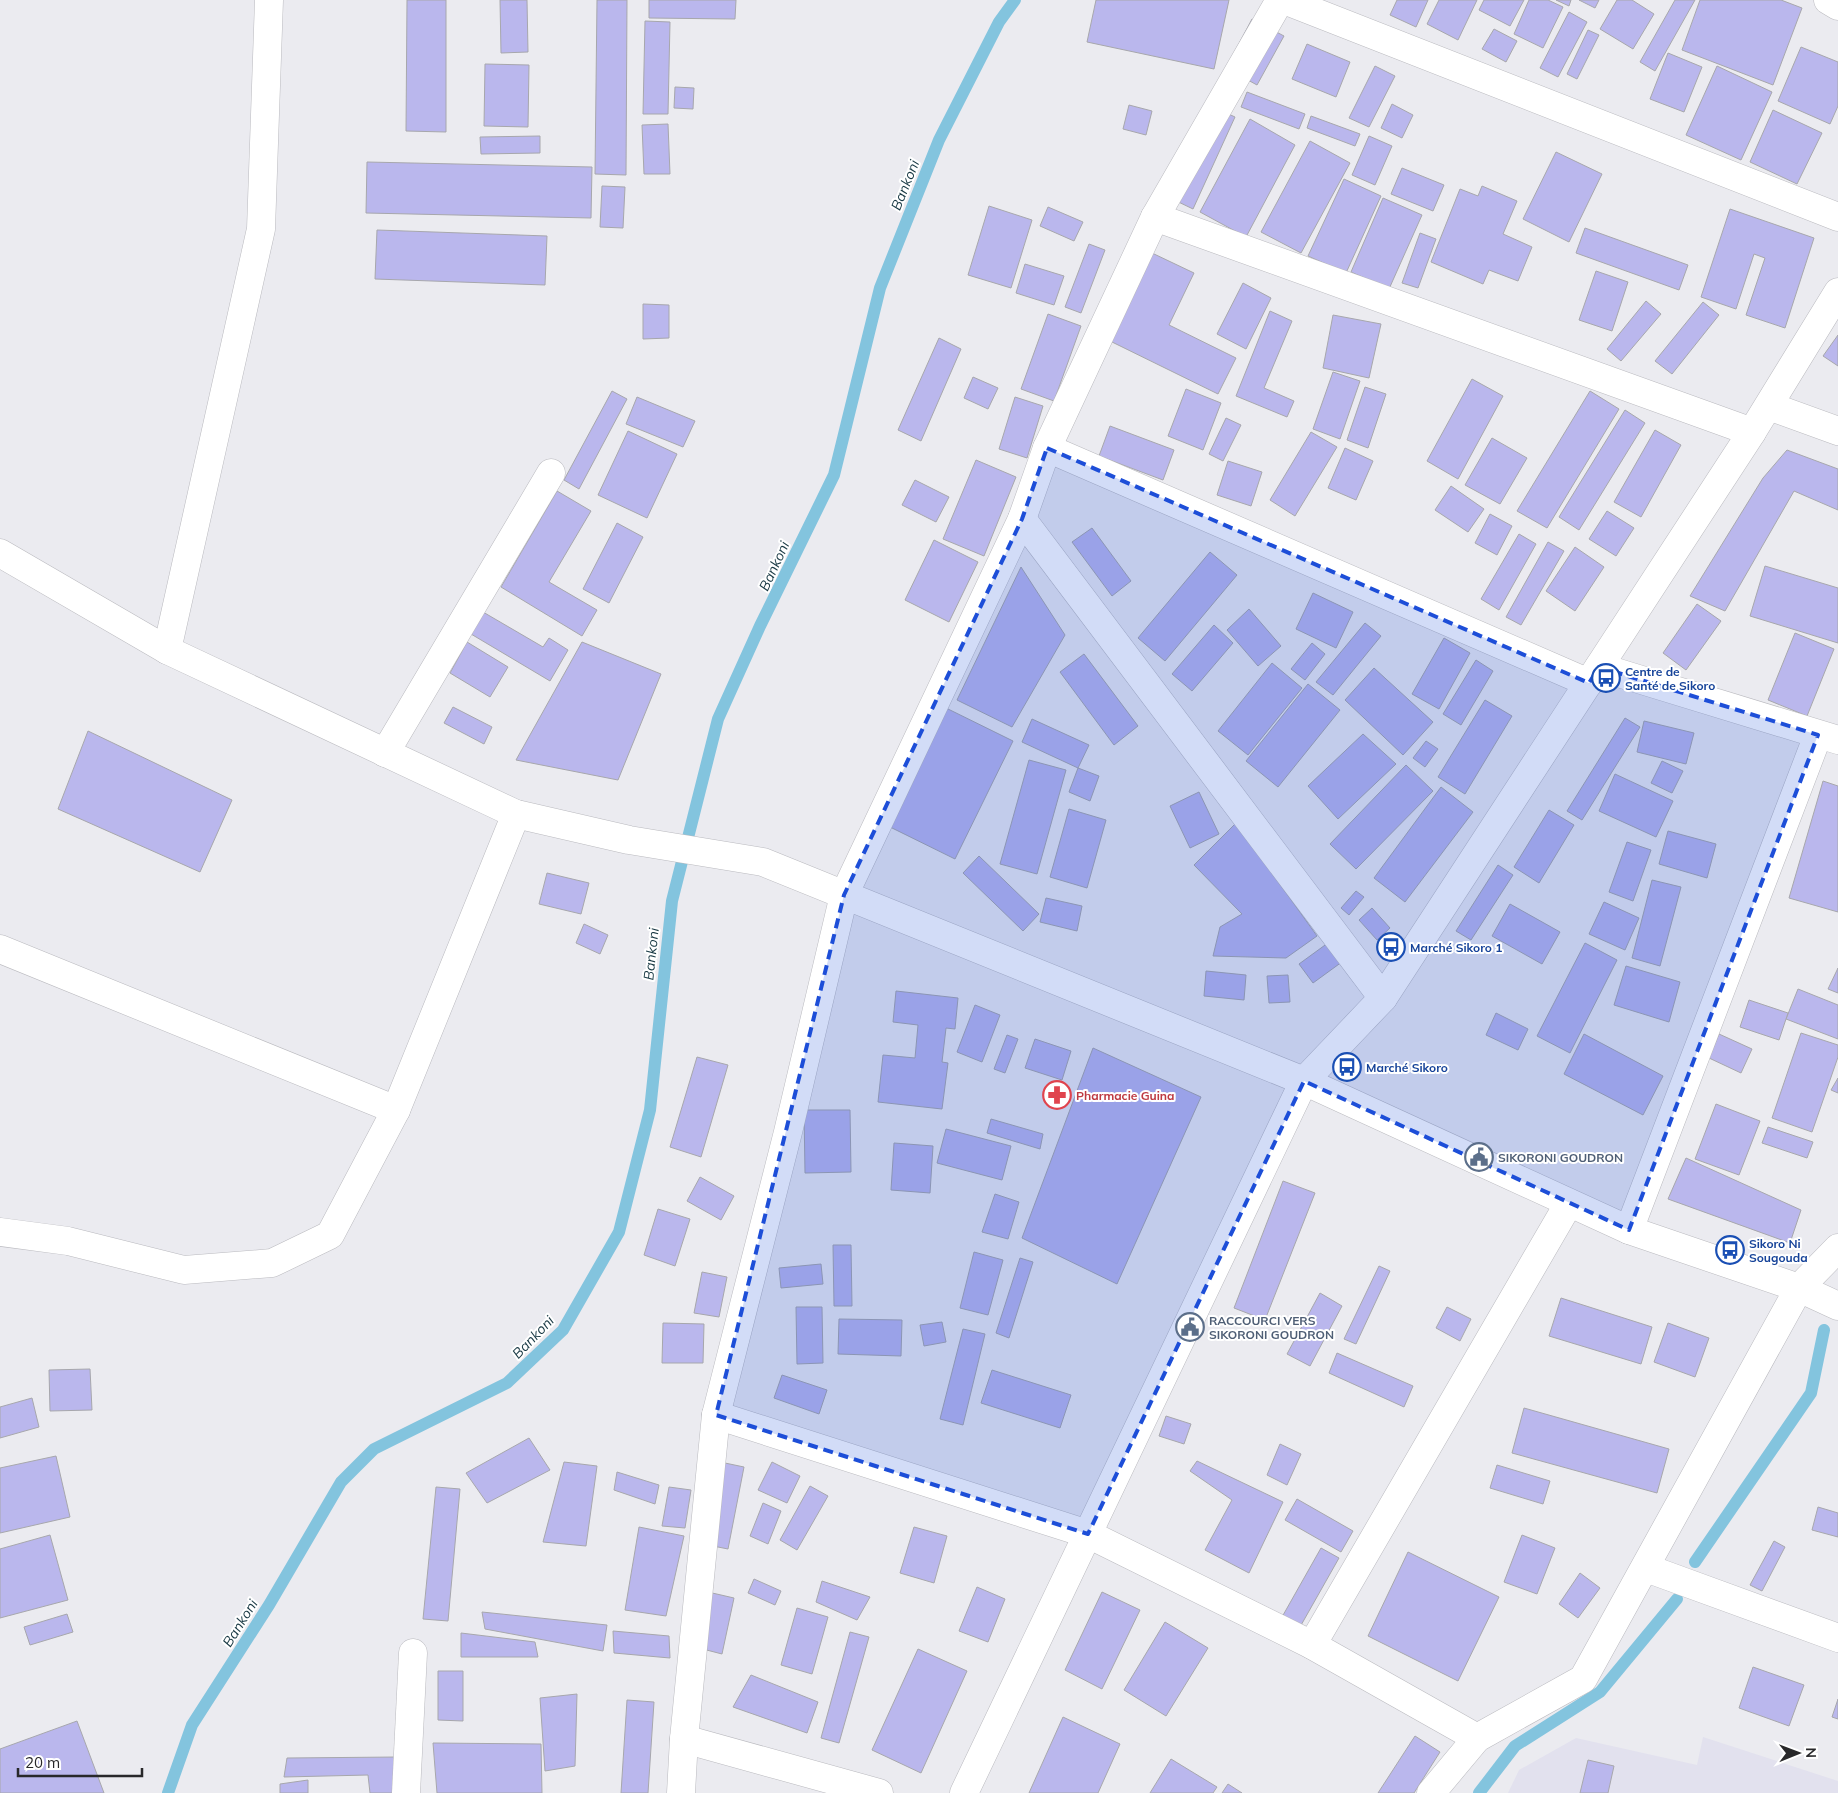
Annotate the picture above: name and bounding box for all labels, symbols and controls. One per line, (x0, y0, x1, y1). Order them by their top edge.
water label: Bankoni (887, 157, 923, 213)
water label: Bankoni (755, 538, 794, 594)
bus stop icon: Centre de Santé de Sikoro (1591, 663, 1621, 693)
place label: Centre de Santé de Sikoro (1625, 664, 1715, 693)
water label: Bankoni (639, 926, 663, 981)
bus stop icon: Marché Sikoro 1 (1376, 932, 1406, 962)
place label: Marché Sikoro 1 (1410, 940, 1502, 955)
bus stop icon: Marché Sikoro (1332, 1052, 1362, 1082)
place label: Marché Sikoro (1366, 1060, 1448, 1075)
pharmacy icon: Pharmacie Guina (1042, 1080, 1072, 1110)
place label: Pharmacie Guina (1076, 1088, 1175, 1103)
public building icon: SIKORONI GOUDRON (1464, 1142, 1494, 1172)
place label: SIKORONI GOUDRON (1498, 1150, 1623, 1165)
bus stop icon: Sikoro Ni Sougouda (1715, 1235, 1745, 1265)
place label: Sikoro Ni Sougouda (1749, 1236, 1808, 1265)
water label: Bankoni (508, 1311, 558, 1362)
public building icon: RACCOURCI VERS SIKORONI GOUDRON (1175, 1312, 1205, 1342)
place label: RACCOURCI VERS SIKORONI GOUDRON (1209, 1313, 1334, 1342)
water label: Bankoni (218, 1595, 262, 1650)
north arrow (1773, 1728, 1823, 1778)
scale bar (18, 1746, 141, 1778)
text: N (1802, 1747, 1820, 1758)
text: 20 m (25, 1753, 60, 1772)

